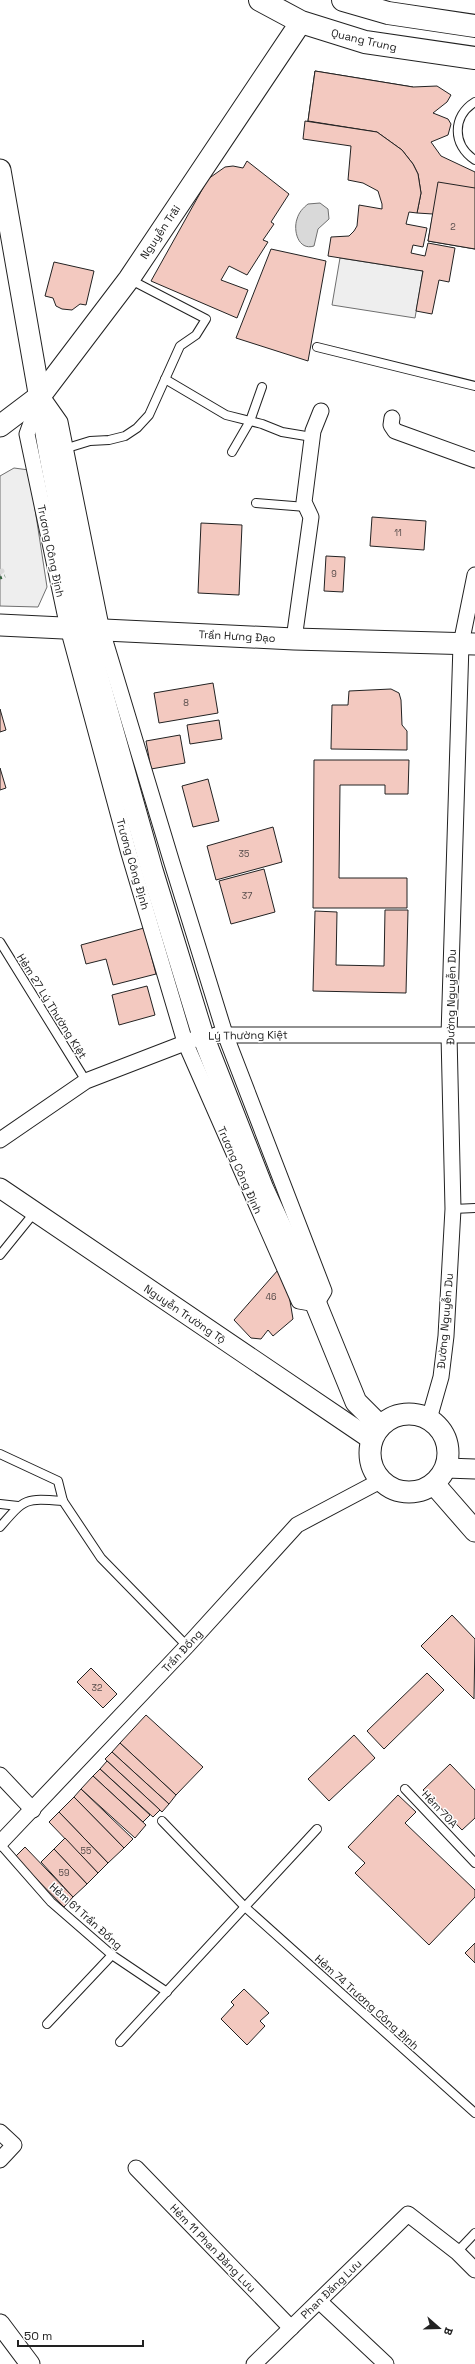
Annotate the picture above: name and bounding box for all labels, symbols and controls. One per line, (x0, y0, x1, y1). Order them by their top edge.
street label: Quang Trung (330, 26, 398, 54)
street label: Nguyễn Trãi (137, 202, 183, 262)
house number: 2 (450, 221, 456, 233)
street label: Trương Công Định (34, 503, 68, 599)
house number: 11 (394, 527, 402, 539)
house number: 9 (331, 568, 337, 580)
street label: Trần Hưng Đạo (198, 627, 276, 645)
house number: 8 (183, 697, 189, 709)
street label: Trương Công Định (113, 817, 153, 911)
house number: 35 (239, 848, 249, 860)
house number: 37 (242, 890, 252, 902)
street label: Đường Nguyễn Du (443, 949, 459, 1045)
street label: Hẻm 27 Lý Thường Kiệt (14, 951, 90, 1061)
street label: Lý Thường Kiệt (208, 1027, 288, 1043)
street label: Trương Công Định (214, 1124, 266, 1216)
street label: Đường Nguyễn Du (434, 1273, 456, 1369)
street label: Nguyễn Trường Tộ (141, 1281, 229, 1347)
house number: 46 (265, 1291, 277, 1303)
street label: Trần Đồng (159, 1627, 205, 1675)
house number: 32 (92, 1682, 102, 1694)
street label: Hẻm 70A (419, 1787, 461, 1831)
house number: 55 (81, 1845, 91, 1857)
house number: 59 (59, 1867, 69, 1879)
street label: Hẻm 61 Trần Đồng (47, 1880, 125, 1952)
street label: Hẻm 74 Trương Công Định (312, 1952, 422, 2052)
street label: Hẻm 11 Phan Đăng Lưu (167, 2201, 259, 2295)
street label: Phan Đăng Lưu (298, 2256, 364, 2322)
north arrow (419, 2308, 459, 2348)
scale bar (18, 2322, 143, 2348)
text: B (441, 2326, 456, 2337)
text: 50 m (24, 2328, 52, 2344)

